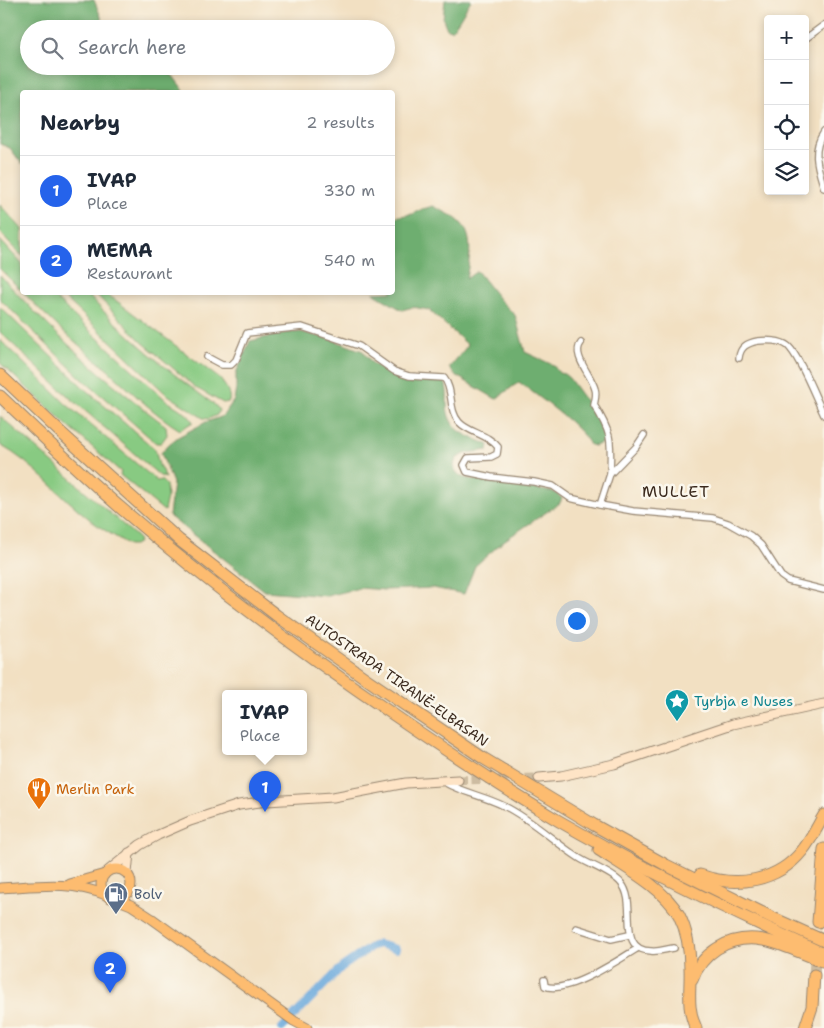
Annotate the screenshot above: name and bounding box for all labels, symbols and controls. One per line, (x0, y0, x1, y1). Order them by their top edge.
map controls (764, 15, 809, 195)
button: + (764, 15, 809, 60)
search box (20, 20, 395, 75)
icon: search (38, 34, 66, 62)
text: Search here (78, 35, 187, 60)
button: − (764, 60, 809, 105)
button: locate (764, 105, 809, 150)
text: Nearby (40, 109, 120, 137)
text: 2 results (306, 112, 375, 133)
button: layers (764, 150, 809, 195)
text: IVAP (87, 168, 137, 193)
text: 1 (52, 180, 60, 201)
text: 330 m (323, 180, 375, 201)
text: Place (87, 193, 128, 214)
text: MEMA (87, 238, 153, 263)
text: 2 (50, 250, 62, 271)
text: 540 m (324, 250, 375, 271)
text: Restaurant (87, 263, 173, 284)
district label: MULLET (642, 481, 710, 502)
your location (564, 608, 590, 634)
street label: AUTOSTRADA TIRANË-ELBASAN (302, 610, 492, 750)
place icon: Tyrbja e Nuses (664, 688, 690, 722)
popup (222, 690, 307, 755)
place label: Tyrbja e Nuses (694, 692, 793, 710)
text: IVAP (240, 700, 289, 725)
text: Place (240, 725, 281, 746)
pin: 1 (249, 771, 281, 812)
restaurant icon: Merlin Park (26, 776, 52, 810)
place label: Merlin Park (56, 780, 135, 798)
fuel station icon: Bolv (103, 881, 129, 915)
place label: Bolv (134, 885, 162, 903)
pin: 2 (94, 952, 126, 993)

